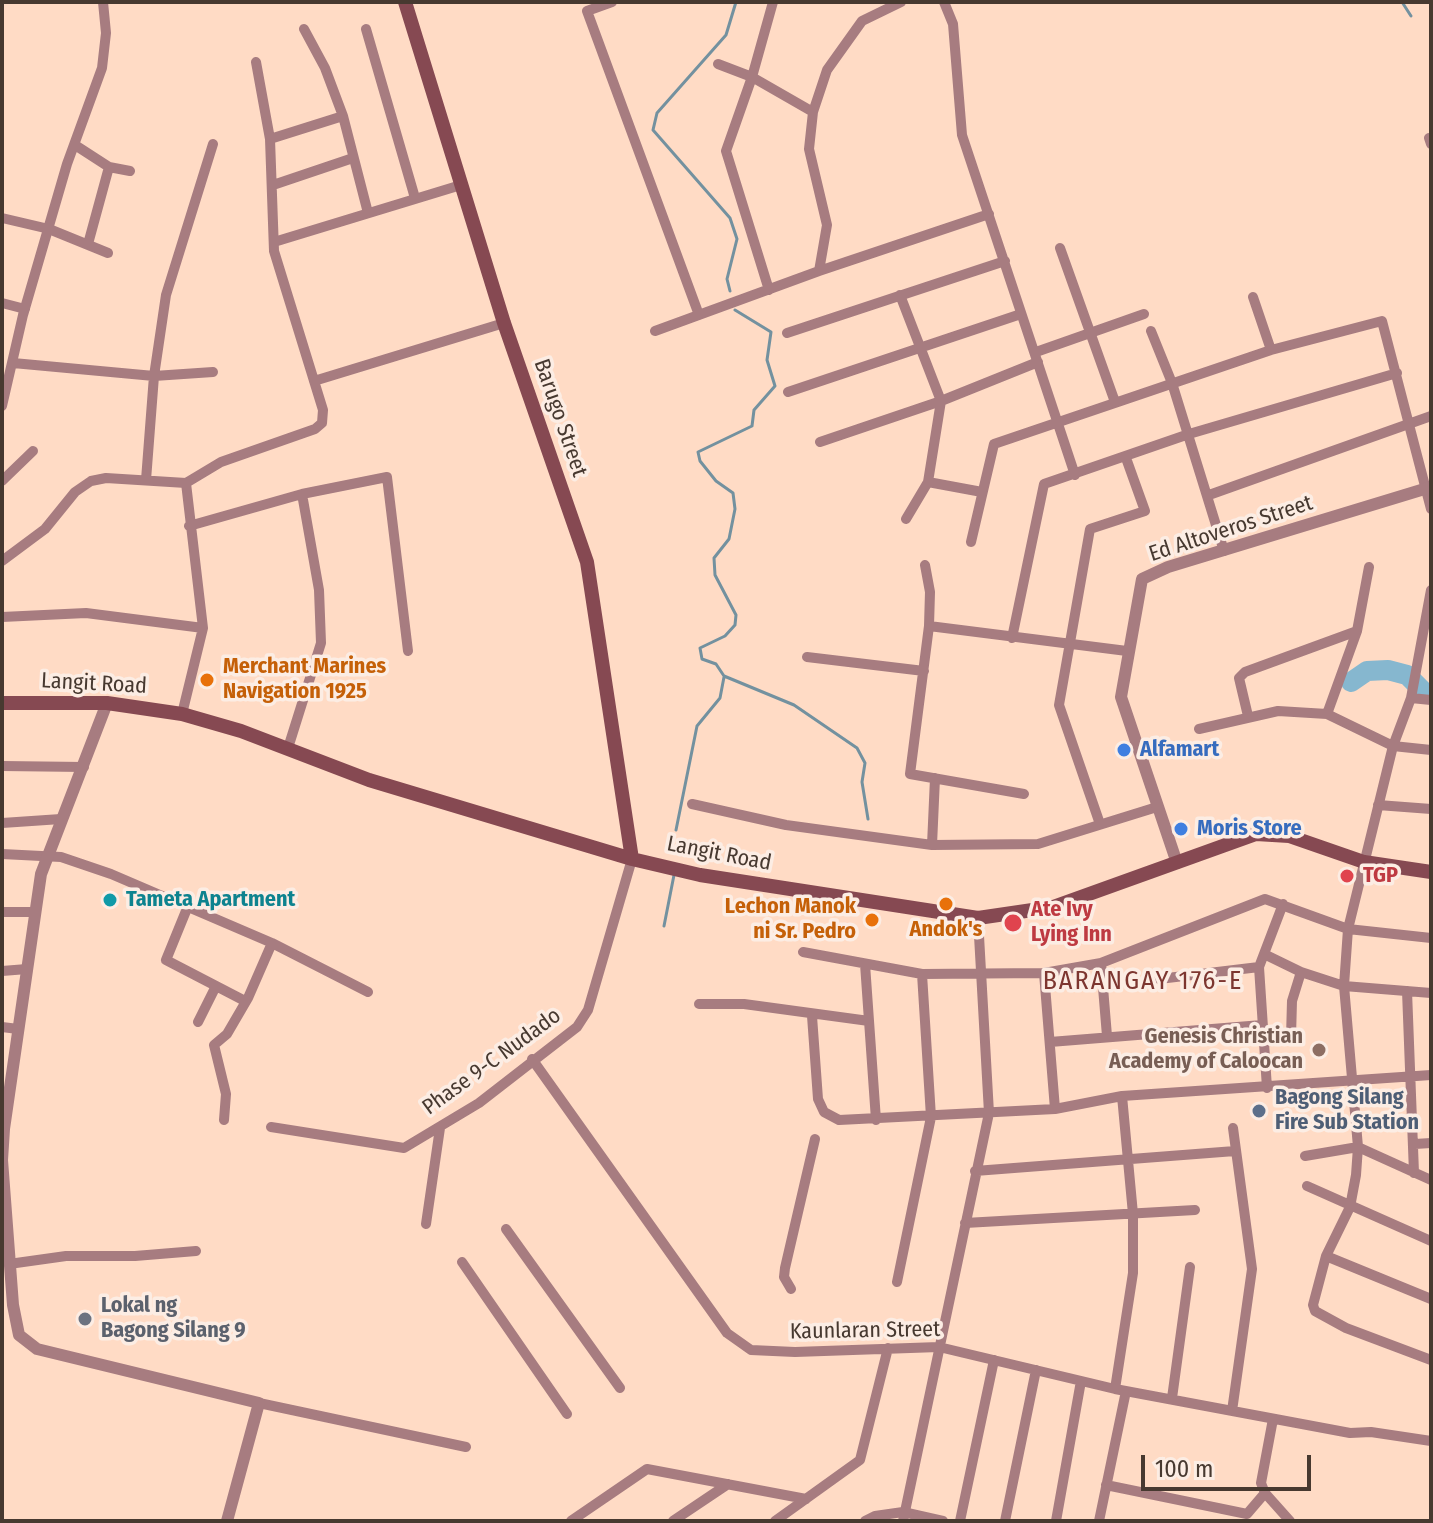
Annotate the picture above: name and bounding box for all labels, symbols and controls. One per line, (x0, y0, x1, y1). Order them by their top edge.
street label: Barugo Street (528, 356, 592, 480)
street label: Ed Altoveros Street (1146, 490, 1316, 568)
place label: Merchant Marines Navigation 1925 (223, 654, 386, 706)
street label: Langit Road (40, 668, 148, 700)
marker: Merchant Marines Navigation 1925 (198, 671, 216, 689)
place label: Alfamart (1140, 737, 1219, 763)
marker: Alfamart (1115, 741, 1133, 759)
place label: Moris Store (1197, 816, 1302, 842)
marker: Moris Store (1172, 820, 1190, 838)
street label: Langit Road (665, 831, 773, 877)
place label: TGP (1363, 863, 1398, 889)
marker: TGP (1338, 867, 1356, 885)
place label: Tameta Apartment (126, 887, 295, 913)
marker: Tameta Apartment (101, 891, 119, 909)
place label: Lechon Manok ni Sr. Pedro (725, 894, 856, 946)
marker: Andok's (937, 895, 955, 913)
place label: Ate Ivy Lying Inn (1031, 897, 1112, 948)
marker: Lechon Manok ni Sr. Pedro (863, 911, 881, 929)
marker: Ate Ivy Lying Inn (1002, 912, 1024, 934)
place label: Andok's (910, 917, 982, 943)
district label: BARANGAY 176-E (1043, 966, 1243, 998)
street label: Phase 9-C Nudado (418, 1003, 566, 1121)
place label: Genesis Christian Academy of Caloocan (1109, 1024, 1303, 1076)
marker: Genesis Christian Academy of Caloocan (1310, 1041, 1328, 1059)
place label: Bagong Silang Fire Sub Station (1275, 1085, 1419, 1136)
marker: Bagong Silang Fire Sub Station (1250, 1102, 1268, 1120)
place label: Lokal ng Bagong Silang 9 (101, 1293, 246, 1344)
marker: Lokal ng Bagong Silang 9 (76, 1310, 94, 1328)
street label: Kaunlaran Street (790, 1316, 940, 1346)
scale bar (1145, 1439, 1315, 1489)
text: 100 m (1155, 1455, 1213, 1483)

